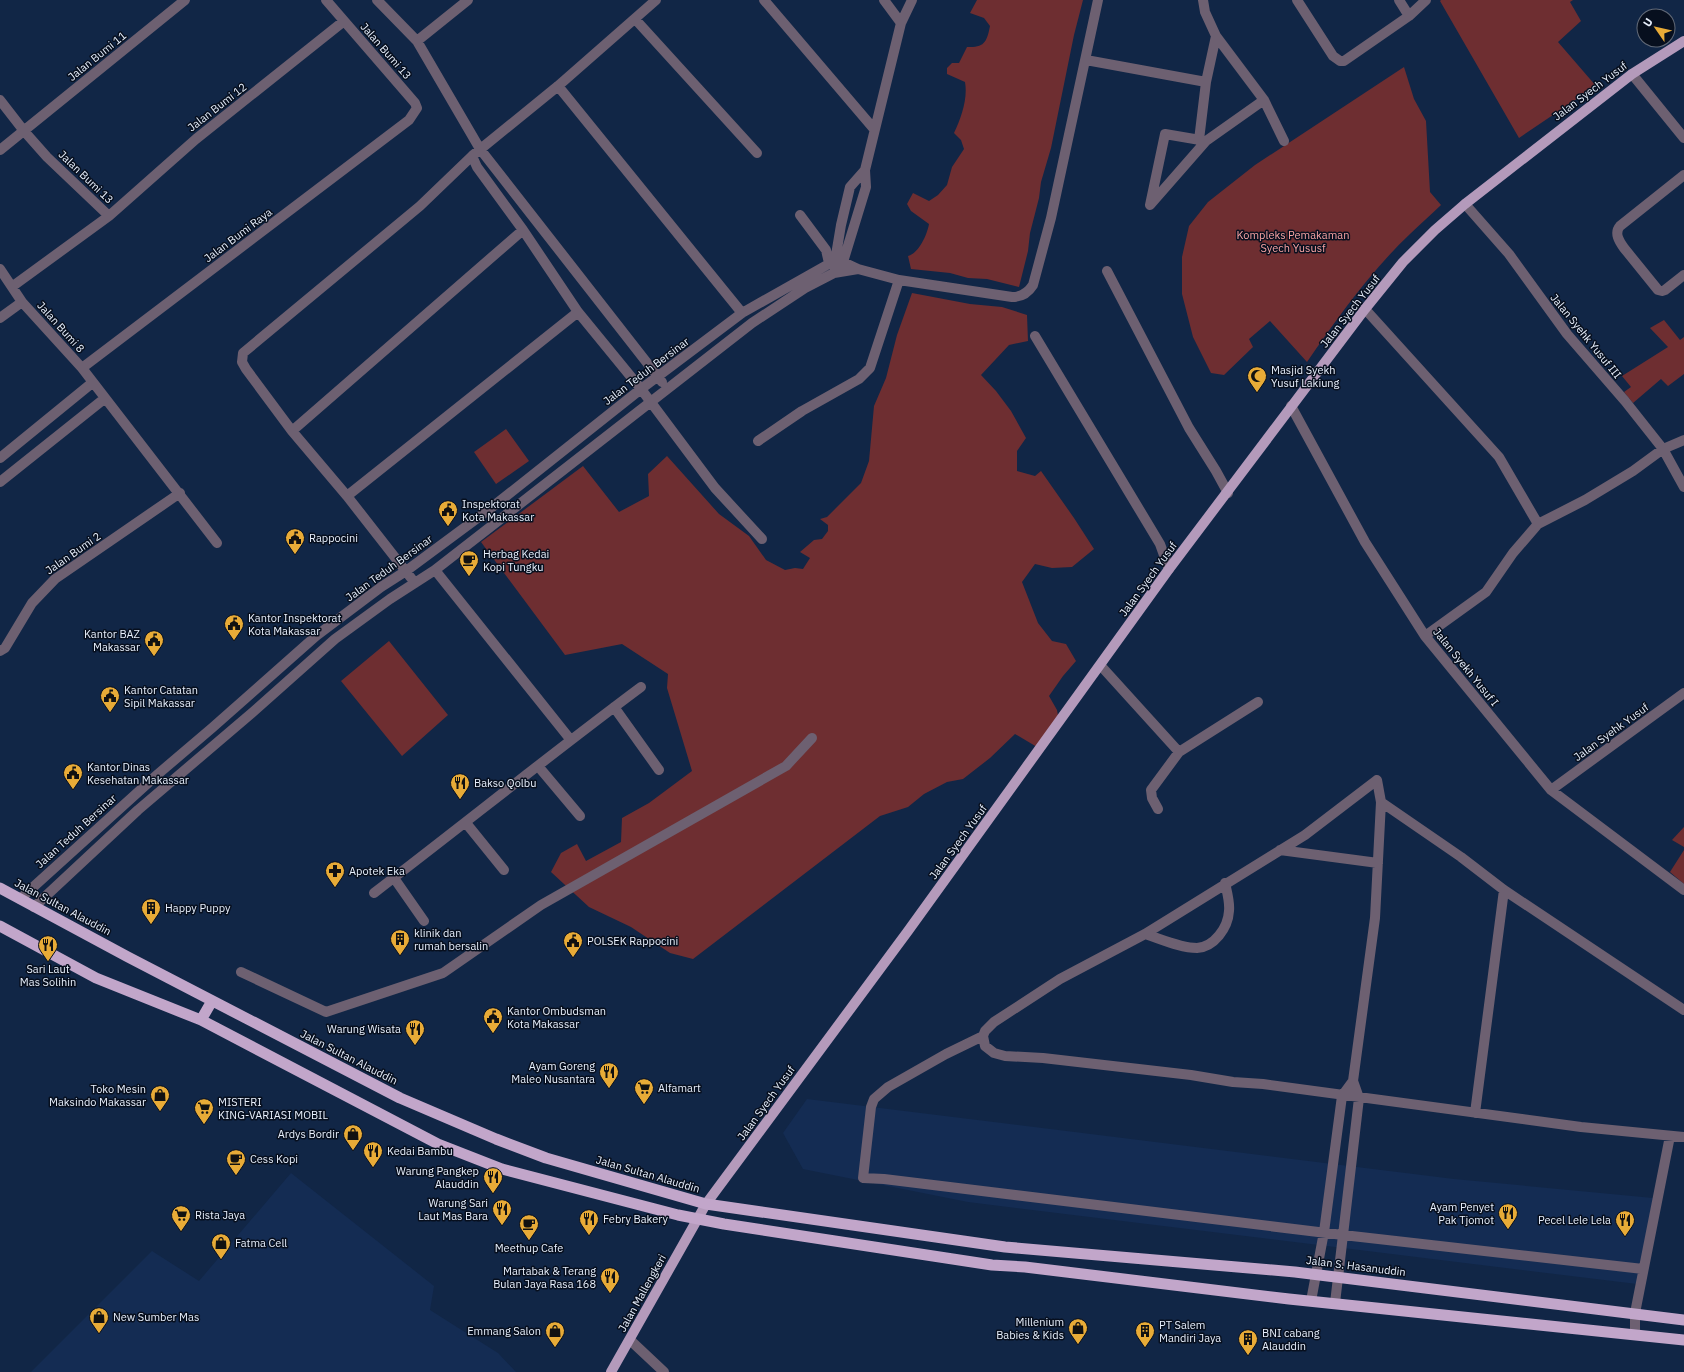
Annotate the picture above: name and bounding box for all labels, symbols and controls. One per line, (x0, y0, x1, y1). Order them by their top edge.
north arrow (1636, 8, 1676, 48)
text: U (1640, 15, 1656, 29)
street label: Jalan Bumi 13 (357, 20, 415, 82)
street label: Jalan Bumi 11 (65, 28, 129, 84)
street label: Jalan Syech Yusuf (1550, 58, 1630, 123)
street label: Jalan Bumi 12 (185, 80, 249, 134)
street label: Jalan Bumi 13 (56, 147, 116, 207)
street label: Jalan Bumi Raya (201, 205, 275, 265)
park label: Kompleks Pemakaman Syech Yususf (1237, 228, 1349, 255)
street label: Jalan Syech Yusuf (1317, 271, 1383, 350)
street label: Jalan Syehk Yusuf III (1547, 291, 1625, 381)
street label: Jalan Bumi 8 (34, 298, 88, 356)
street label: Jalan Teduh Bersinar (600, 334, 692, 408)
place label: Masjid Syekh Yusuf Lakiung (1271, 363, 1340, 390)
mosque icon: Masjid Syekh Yusuf Lakiung (1246, 365, 1268, 393)
place label: Inspektorat Kota Makassar (462, 497, 534, 524)
public building icon: Inspektorat Kota Makassar (437, 499, 459, 527)
public building icon: Rappocini (284, 527, 306, 555)
street label: Jalan Bumi 2 (43, 529, 103, 577)
place label: Rappocini (309, 531, 358, 545)
street label: Jalan Teduh Bersinar (343, 532, 435, 604)
street label: Jalan Syech Yusuf (1116, 539, 1180, 619)
place label: Herbag Kedai Kopi Tungku (483, 547, 549, 574)
cafe icon: Herbag Kedai Kopi Tungku (458, 549, 480, 577)
place label: Kantor Inspektorat Kota Makassar (248, 611, 341, 638)
public building icon: Kantor Inspektorat Kota Makassar (223, 613, 245, 641)
street label: Jalan Syekh Yusuf I (1430, 625, 1502, 709)
place label: Kantor BAZ Makassar (84, 627, 140, 654)
public building icon: Kantor BAZ Makassar (143, 629, 165, 657)
place label: Kantor Catatan Sipil Makassar (124, 683, 198, 710)
public building icon: Kantor Catatan Sipil Makassar (99, 685, 121, 713)
street label: Jalan Syehk Yusuf (1571, 700, 1652, 764)
place label: Kantor Dinas Kesehatan Makassar (87, 760, 189, 787)
public building icon: Kantor Dinas Kesehatan Makassar (62, 762, 84, 790)
restaurant icon: Bakso Qolbu (449, 772, 471, 800)
place label: Bakso Qolbu (474, 776, 536, 790)
street label: Jalan Teduh Bersinar (33, 791, 119, 871)
street label: Jalan Syech Yusuf (926, 802, 990, 882)
pharmacy icon: Apotek Eka (324, 860, 346, 888)
place label: Apotek Eka (349, 864, 405, 878)
street label: Jalan Sultan Alauddin (12, 876, 114, 938)
building icon: Happy Puppy (140, 897, 162, 925)
place label: Happy Puppy (165, 901, 231, 915)
place label: klinik dan rumah bersalin (414, 926, 488, 953)
building icon: klinik dan rumah bersalin (389, 928, 411, 956)
public building icon: POLSEK Rappocini (562, 930, 584, 958)
restaurant icon: Sari Laut Mas Solihin (37, 934, 59, 962)
place label: POLSEK Rappocini (587, 934, 678, 948)
place label: Sari Laut Mas Solihin (20, 962, 76, 989)
place label: Kantor Ombudsman Kota Makassar (507, 1004, 606, 1031)
public building icon: Kantor Ombudsman Kota Makassar (482, 1006, 504, 1034)
restaurant icon: Warung Wisata (404, 1018, 426, 1046)
place label: Warung Wisata (327, 1022, 401, 1036)
street label: Jalan Sultan Alauddin (298, 1026, 400, 1088)
place label: Ayam Goreng Maleo Nusantara (511, 1059, 595, 1086)
restaurant icon: Ayam Goreng Maleo Nusantara (598, 1061, 620, 1089)
street label: Jalan Syech Yusuf (734, 1063, 798, 1143)
supermarket icon: Alfamart (633, 1077, 655, 1105)
place label: Alfamart (658, 1081, 701, 1095)
place label: Toko Mesin Maksindo Makassar (49, 1082, 146, 1109)
shop icon: Toko Mesin Maksindo Makassar (149, 1084, 171, 1112)
place label: MISTERI KING-VARIASI MOBIL (218, 1095, 328, 1122)
supermarket icon: MISTERI KING-VARIASI MOBIL (193, 1097, 215, 1125)
shop icon: Ardys Bordir (342, 1123, 364, 1151)
place label: Ardys Bordir (278, 1127, 339, 1141)
restaurant icon: Kedai Bambu (362, 1140, 384, 1168)
place label: Kedai Bambu (387, 1144, 453, 1158)
cafe icon: Cess Kopi (225, 1148, 247, 1176)
place label: Cess Kopi (250, 1152, 298, 1166)
street label: Jalan Sultan Alauddin (595, 1152, 701, 1196)
place label: Warung Pangkep Alauddin (396, 1164, 479, 1191)
restaurant icon: Warung Pangkep Alauddin (482, 1166, 504, 1194)
place label: Warung Sari Laut Mas Bara (418, 1196, 488, 1223)
restaurant icon: Warung Sari Laut Mas Bara (491, 1198, 513, 1226)
place label: Ayam Penyet Pak Tjomot (1430, 1200, 1494, 1227)
restaurant icon: Ayam Penyet Pak Tjomot (1497, 1202, 1519, 1230)
supermarket icon: Rista Jaya (170, 1204, 192, 1232)
place label: Rista Jaya (195, 1208, 245, 1222)
restaurant icon: Febry Bakery (578, 1208, 600, 1236)
restaurant icon: Pecel Lele Lela (1614, 1209, 1636, 1237)
place label: Febry Bakery (603, 1212, 668, 1226)
cafe icon: Meethup Cafe (518, 1213, 540, 1241)
place label: Pecel Lele Lela (1538, 1213, 1611, 1227)
shop icon: Fatma Cell (210, 1232, 232, 1260)
place label: Fatma Cell (235, 1236, 287, 1250)
place label: Meethup Cafe (495, 1241, 563, 1255)
street label: Jalan Mallengkeri (615, 1252, 669, 1334)
street label: Jalan S. Hasanuddin (1305, 1253, 1407, 1279)
place label: Martabak & Terang Bulan Jaya Rasa 168 (493, 1264, 596, 1291)
restaurant icon: Martabak & Terang Bulan Jaya Rasa 168 (599, 1266, 621, 1294)
shop icon: New Sumber Mas (88, 1306, 110, 1334)
place label: New Sumber Mas (113, 1310, 199, 1324)
place label: Millenium Babies & Kids (996, 1315, 1064, 1342)
shop icon: Millenium Babies & Kids (1067, 1317, 1089, 1345)
place label: PT Salem Mandiri Jaya (1159, 1318, 1221, 1345)
shop icon: Emmang Salon (544, 1320, 566, 1348)
building icon: PT Salem Mandiri Jaya (1134, 1320, 1156, 1348)
place label: Emmang Salon (467, 1324, 541, 1338)
place label: BNI cabang Alauddin (1262, 1326, 1320, 1353)
building icon: BNI cabang Alauddin (1237, 1328, 1259, 1356)

